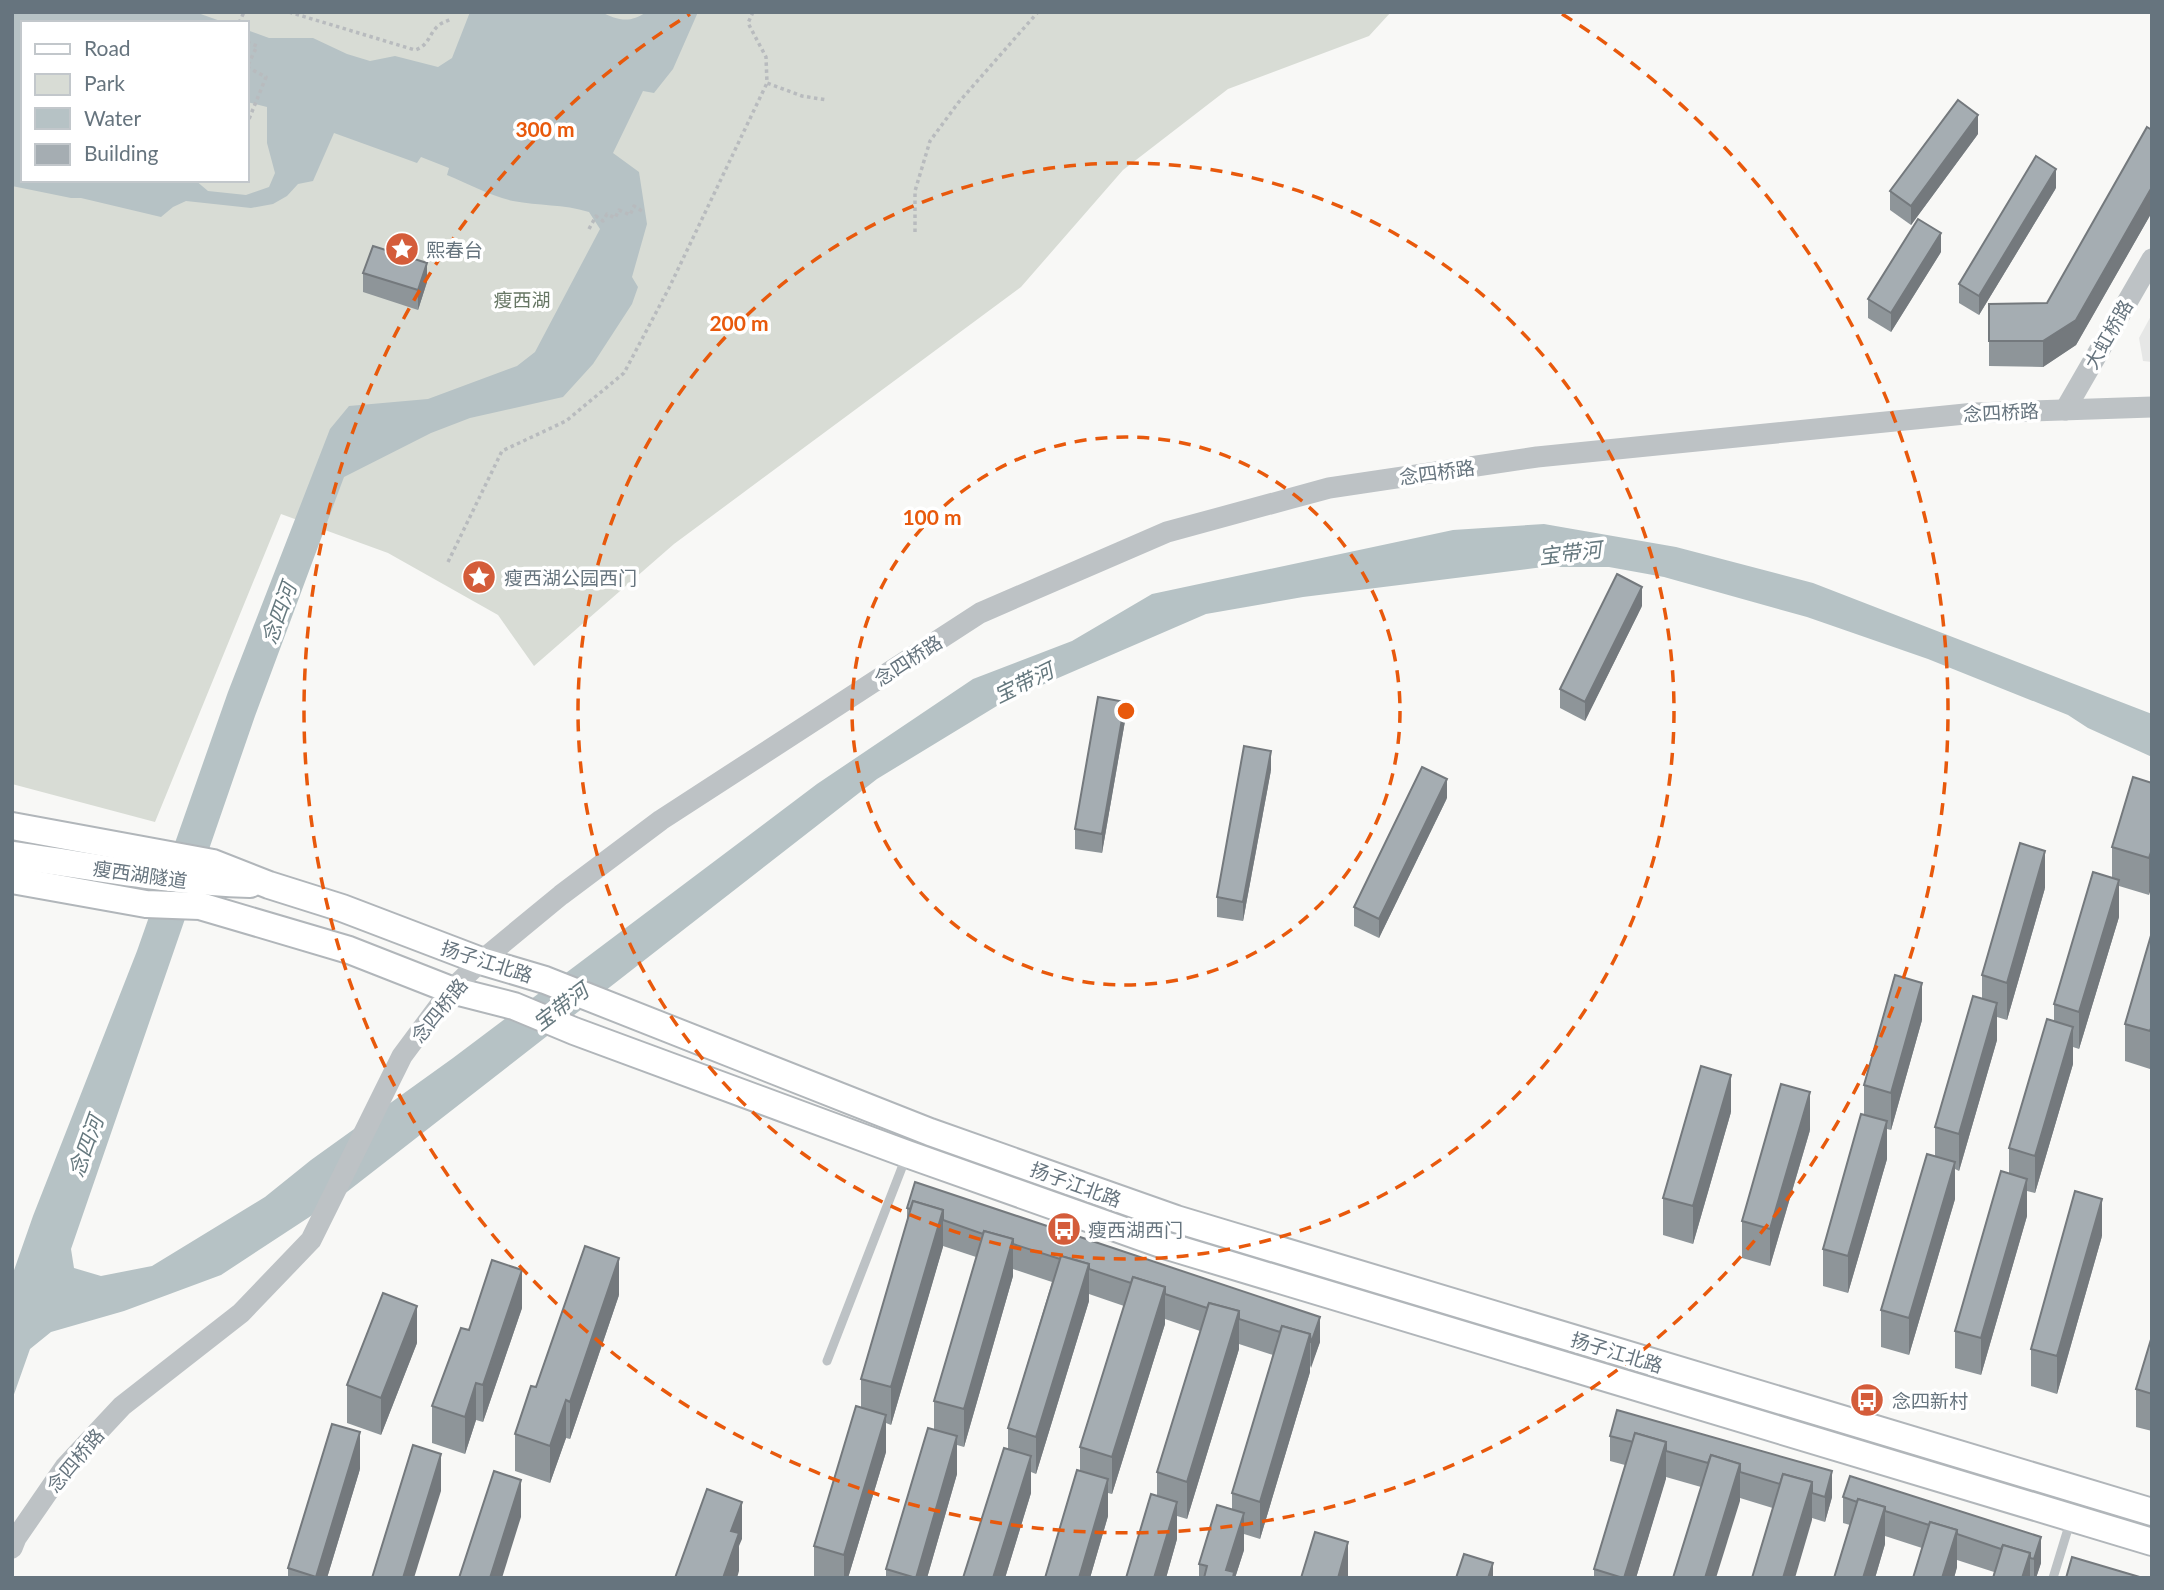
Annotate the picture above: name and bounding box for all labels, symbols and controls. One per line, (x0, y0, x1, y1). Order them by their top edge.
legend (21, 21, 248, 182)
text: Road (84, 35, 131, 60)
text: Park (84, 70, 125, 95)
text: Water (84, 105, 141, 130)
text: 300 m (515, 116, 575, 141)
text: Building (84, 140, 159, 165)
place icon: 熙春台 (383, 230, 421, 268)
place label: 熙春台 (426, 238, 483, 261)
park label: 瘦西湖 (493, 288, 551, 311)
street label: 大虹桥路 (2079, 295, 2137, 373)
text: 200 m (709, 310, 769, 335)
street label: 念四桥路 (1962, 399, 2040, 425)
street label: 念四桥路 (1398, 455, 1476, 489)
text: 100 m (902, 504, 962, 529)
water label: 宝带河 (1537, 535, 1607, 568)
place icon: 瘦西湖公园西门 (460, 558, 498, 596)
place label: 瘦西湖公园西门 (504, 566, 637, 589)
water label: 念四河 (255, 575, 302, 647)
street label: 念四桥路 (870, 630, 946, 690)
water label: 宝带河 (989, 655, 1060, 707)
centre of rings (1114, 699, 1138, 723)
street label: 瘦西湖隧道 (91, 856, 189, 892)
street label: 扬子江北路 (438, 935, 536, 987)
street label: 念四桥路 (406, 973, 472, 1047)
water label: 宝带河 (527, 975, 596, 1035)
water label: 念四河 (62, 1108, 109, 1180)
street label: 扬子江北路 (1027, 1157, 1125, 1211)
bus stop icon: 瘦西湖西门 (1045, 1210, 1083, 1248)
place label: 瘦西湖西门 (1088, 1218, 1183, 1241)
street label: 扬子江北路 (1568, 1327, 1666, 1377)
bus stop icon: 念四新村 (1848, 1381, 1886, 1419)
place label: 念四新村 (1892, 1389, 1968, 1412)
street label: 念四桥路 (42, 1423, 108, 1497)

